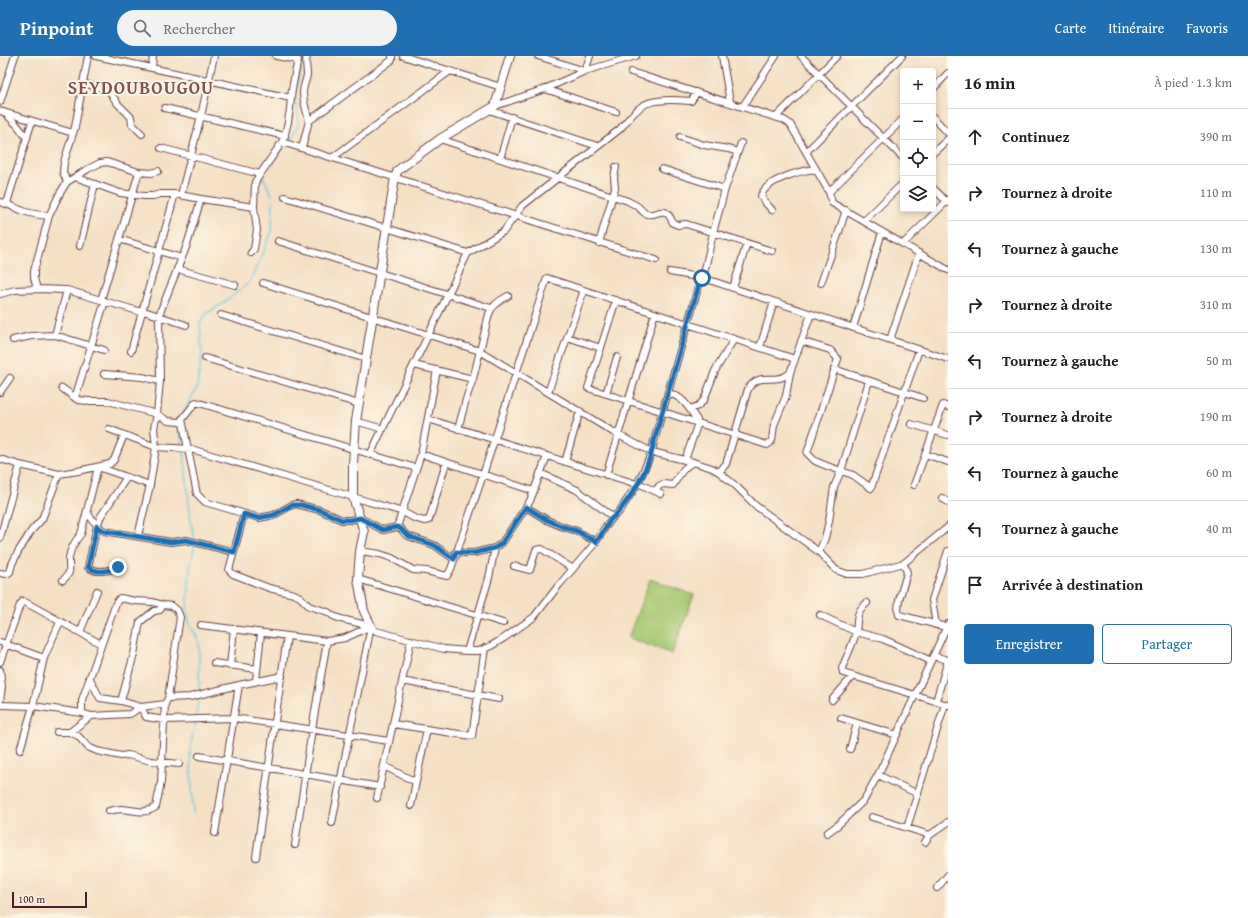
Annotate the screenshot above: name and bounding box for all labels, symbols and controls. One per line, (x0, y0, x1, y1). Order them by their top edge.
search box (117, 10, 397, 46)
text: Pinpoint (20, 14, 93, 42)
icon: search (131, 17, 153, 39)
text: Rechercher (163, 18, 235, 39)
text: Carte (1055, 18, 1086, 38)
text: Itinéraire (1108, 18, 1164, 38)
text: Favoris (1186, 18, 1228, 38)
map controls (900, 68, 936, 212)
button: + (900, 68, 936, 104)
text: 16 min (964, 70, 1015, 95)
text: À pied · 1.3 km (1154, 73, 1232, 92)
district label: SEYDOUBOUGOU (68, 74, 214, 101)
button: − (900, 104, 936, 140)
icon: ahead (964, 126, 986, 148)
text: Continuez (1002, 126, 1070, 147)
text: 390 m (1200, 127, 1232, 146)
button: locate (900, 140, 936, 176)
button: layers (900, 176, 936, 212)
icon: right (964, 182, 986, 204)
text: Tournez à droite (1002, 182, 1112, 203)
text: 110 m (1200, 183, 1232, 202)
icon: left (964, 238, 986, 260)
text: Tournez à gauche (1002, 238, 1119, 259)
text: 130 m (1200, 239, 1232, 258)
route start (693, 269, 711, 287)
icon: right (964, 294, 986, 316)
text: Tournez à droite (1002, 294, 1112, 315)
text: 310 m (1200, 295, 1232, 314)
icon: left (964, 350, 986, 372)
text: Tournez à gauche (1002, 350, 1119, 371)
text: 50 m (1206, 351, 1232, 370)
icon: right (964, 406, 986, 428)
text: Tournez à droite (1002, 406, 1112, 427)
text: 190 m (1200, 407, 1232, 426)
icon: left (964, 462, 986, 484)
text: Tournez à gauche (1002, 462, 1119, 483)
text: 60 m (1206, 463, 1232, 482)
icon: left (964, 518, 986, 540)
text: Tournez à gauche (1002, 518, 1119, 539)
text: 40 m (1206, 519, 1232, 538)
route end (109, 558, 127, 576)
icon: arrive (964, 574, 986, 596)
text: Arrivée à destination (1002, 574, 1143, 595)
button: Enregistrer (964, 624, 1094, 664)
button: Partager (1102, 624, 1232, 664)
scale bar (12, 890, 87, 909)
text: 100 m (18, 891, 45, 907)

